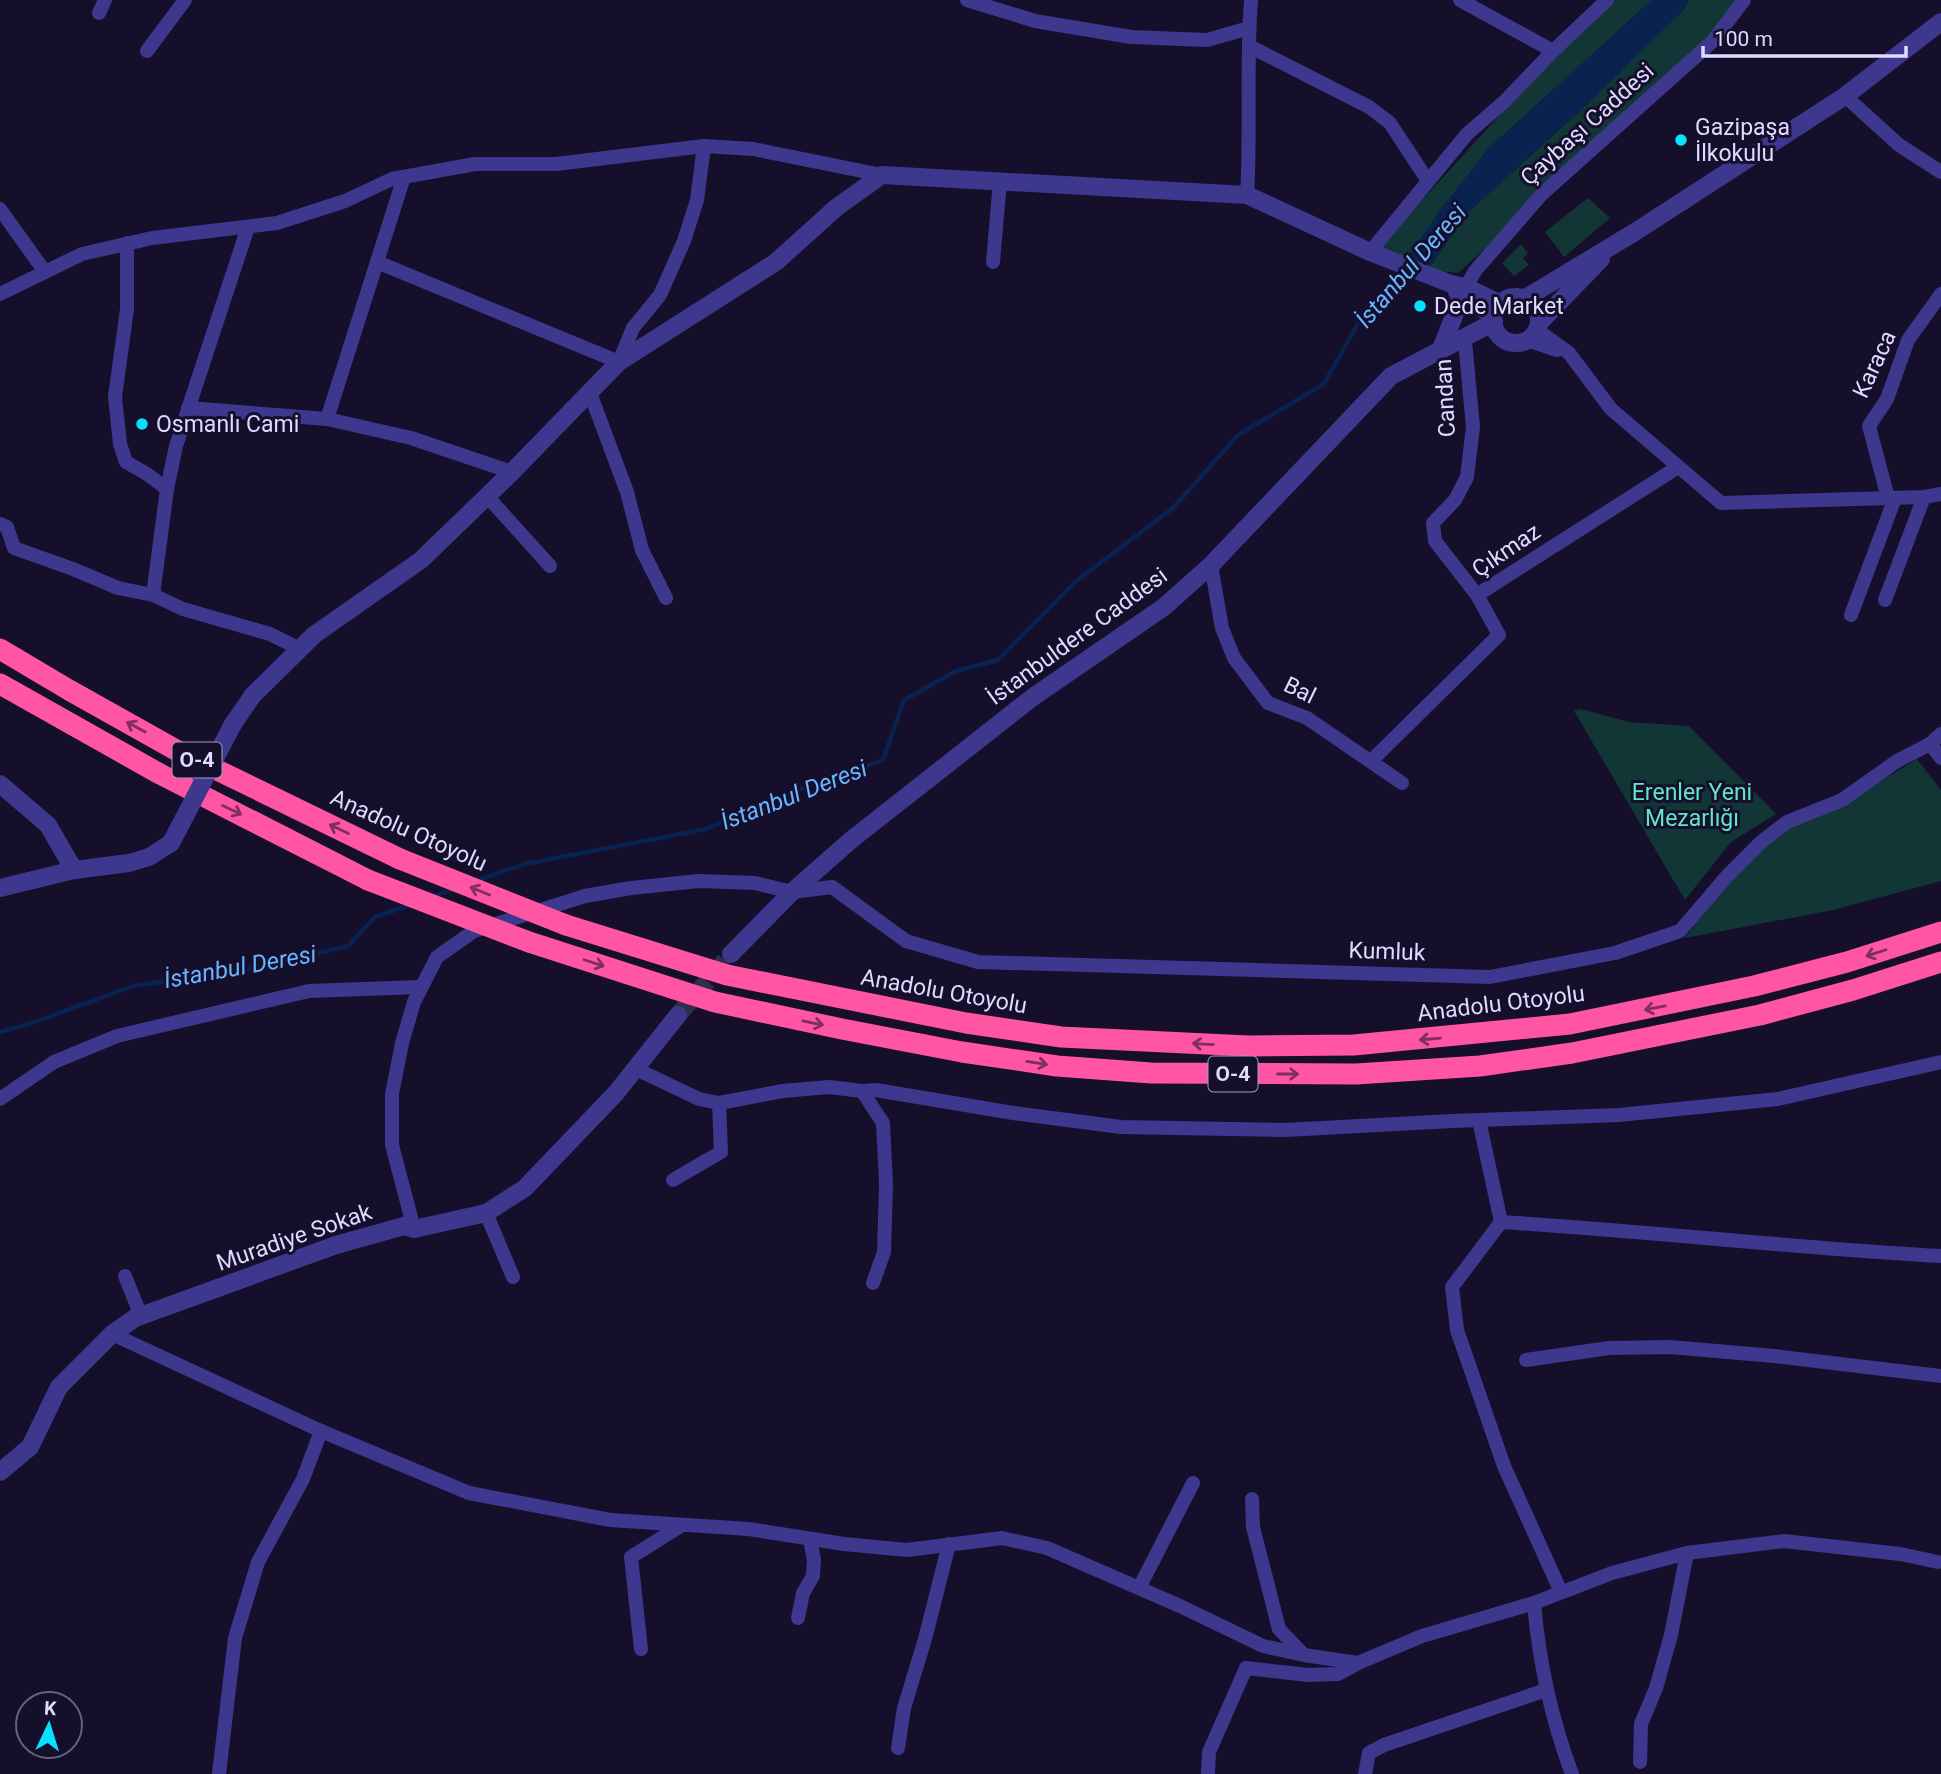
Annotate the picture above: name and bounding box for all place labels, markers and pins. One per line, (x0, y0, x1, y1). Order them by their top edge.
place label: Gazipaşa İlkokulu (1695, 114, 1790, 167)
marker: Gazipaşa İlkokulu (1673, 132, 1689, 148)
place label: Dede Market (1434, 293, 1564, 320)
marker: Dede Market (1412, 298, 1428, 314)
place label: Osmanlı Cami (156, 411, 299, 438)
marker: Osmanlı Cami (134, 416, 150, 432)

